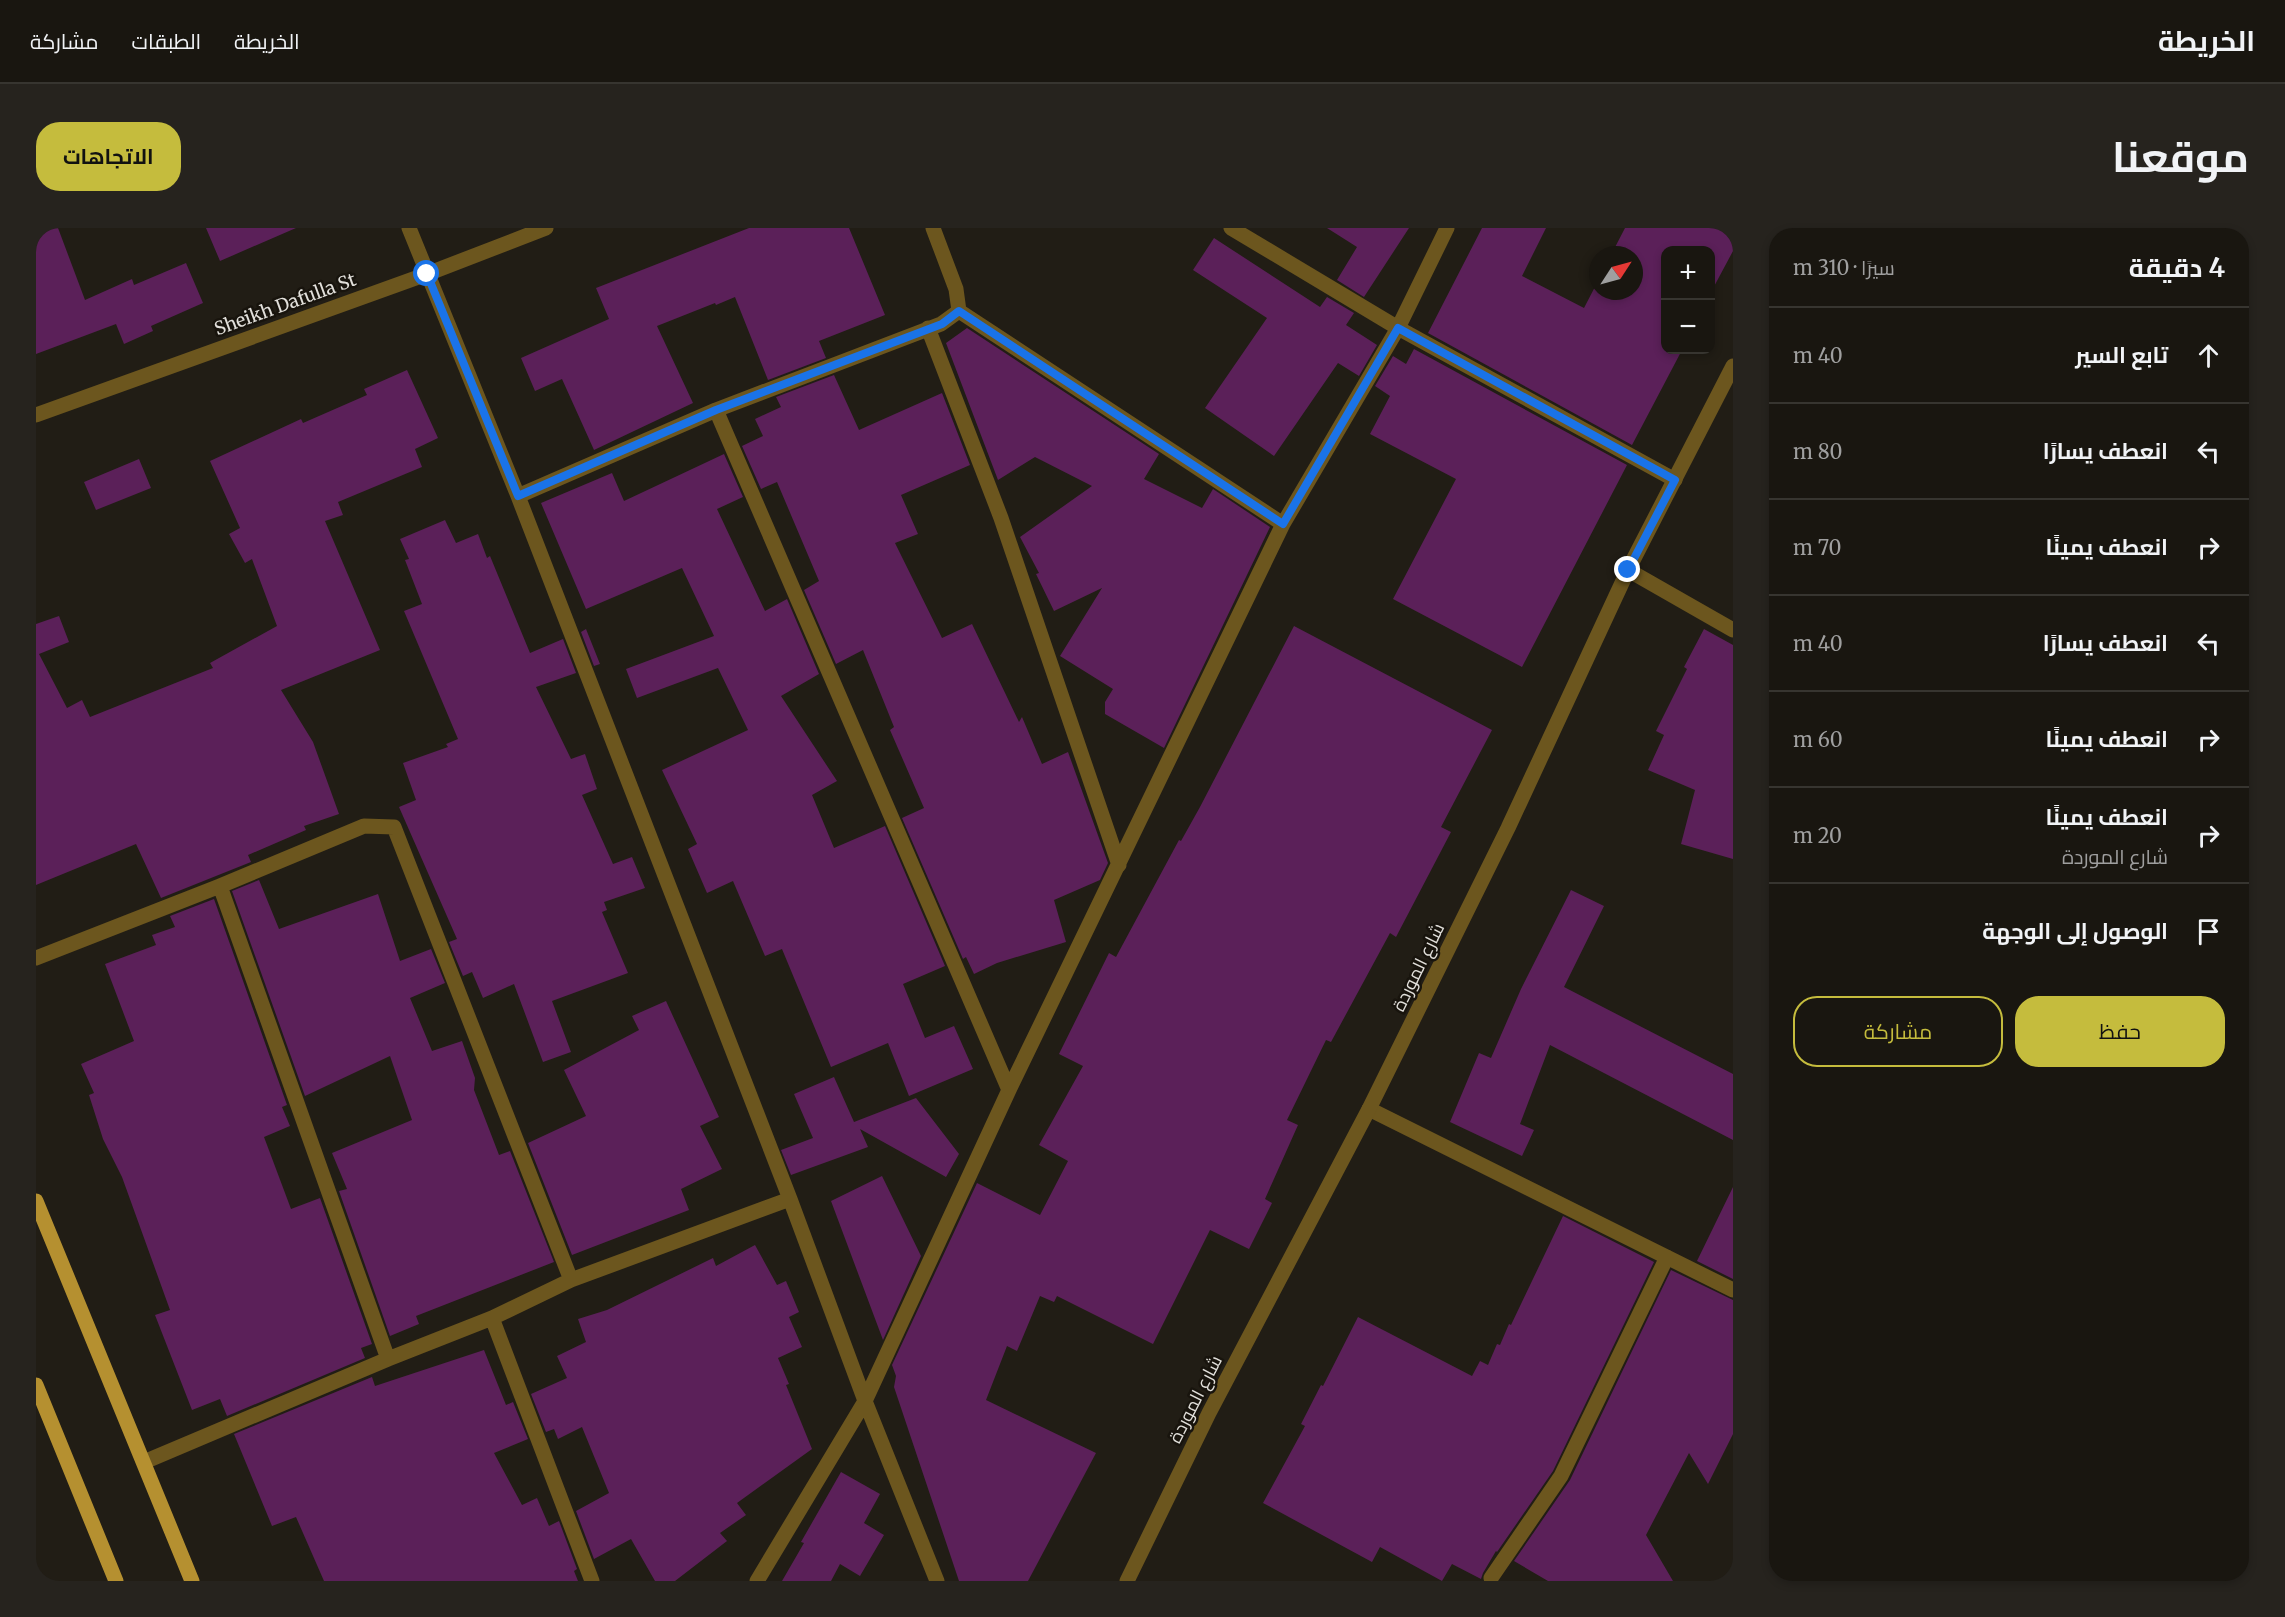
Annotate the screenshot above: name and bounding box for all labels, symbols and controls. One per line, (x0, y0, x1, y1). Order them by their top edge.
text: الخريطة (2158, 23, 2255, 59)
text: مشاركة (30, 28, 99, 55)
text: الطبقات (132, 28, 201, 55)
text: الخريطة (234, 28, 300, 55)
button: الاتجاهات (36, 122, 181, 191)
text: موقعنا (2112, 131, 2249, 183)
north arrow (1589, 246, 1643, 300)
map controls (1661, 246, 1715, 354)
button: + (1661, 246, 1715, 300)
text: 4 دقيقة (2129, 251, 2225, 284)
text: سيرًا · 310 m (1793, 255, 1895, 280)
route start (413, 260, 439, 286)
street label: Sheikh Dafulla St (211, 268, 359, 340)
button: − (1661, 300, 1715, 354)
icon: ahead (2192, 339, 2225, 372)
text: تابع السير (2075, 341, 2168, 369)
text: 40 m (1793, 343, 1843, 368)
icon: left (2192, 435, 2225, 468)
text: انعطف يسارًا (2043, 437, 2168, 465)
text: 80 m (1793, 439, 1842, 464)
icon: right (2192, 531, 2225, 564)
text: انعطف يمينًا (2046, 533, 2168, 561)
text: 70 m (1793, 535, 1841, 560)
route end (1614, 556, 1640, 582)
icon: left (2192, 627, 2225, 660)
text: انعطف يسارًا (2043, 629, 2168, 657)
text: 40 m (1793, 631, 1843, 656)
icon: right (2192, 723, 2225, 756)
text: انعطف يمينًا (2046, 725, 2168, 753)
text: 60 m (1793, 727, 1843, 752)
text: انعطف يمينًا (2046, 803, 2168, 831)
icon: right (2192, 819, 2225, 852)
text: 20 m (1793, 823, 1842, 848)
text: شارع الموردة (2062, 844, 2168, 869)
icon: arrive (2192, 915, 2225, 948)
text: الوصول إلى الوجهة (1982, 917, 2168, 945)
street label: شارع الموردة (1387, 919, 1450, 1015)
button: مشاركة (1793, 996, 2003, 1067)
button: حفظ (2015, 996, 2225, 1067)
street label: شارع الموردة (1163, 1351, 1228, 1447)

